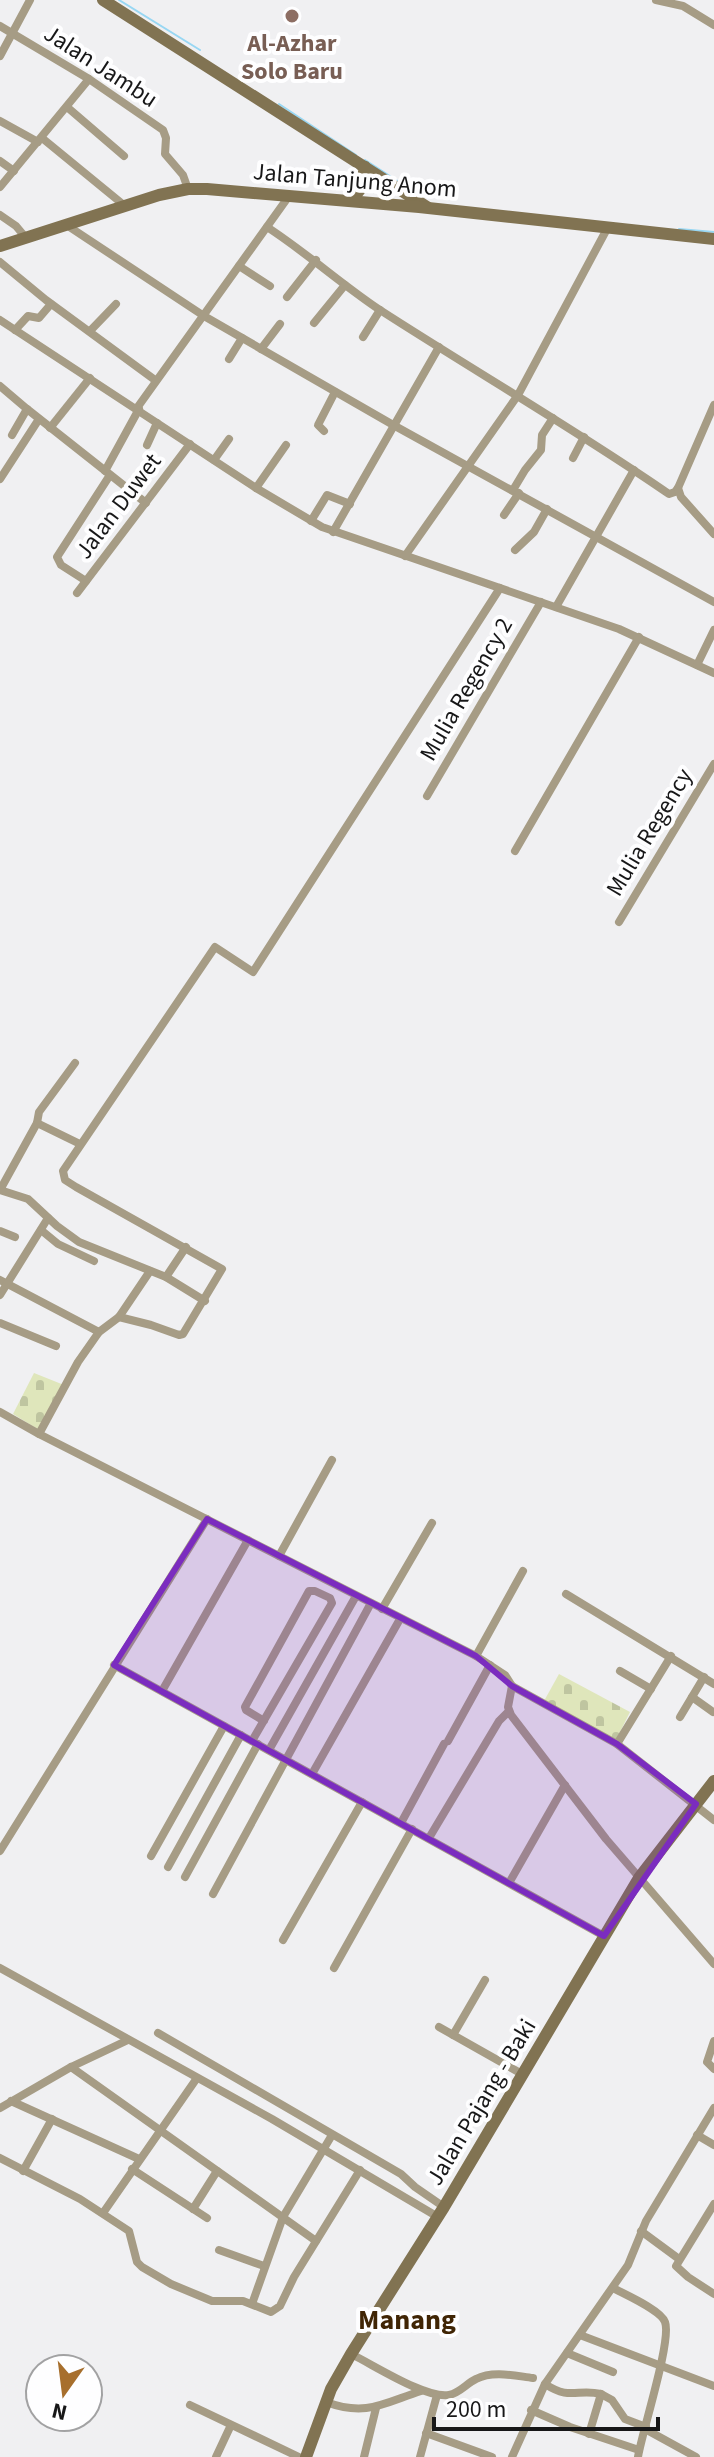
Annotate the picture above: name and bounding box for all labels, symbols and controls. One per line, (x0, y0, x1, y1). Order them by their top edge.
marker: Al-Azhar Solo Baru (283, 7, 301, 25)
street label: Jalan Jambu (37, 16, 165, 116)
place label: Al-Azhar Solo Baru (241, 26, 343, 89)
street label: Jalan Tanjung Anom (252, 154, 458, 207)
street label: Jalan Duwet (67, 446, 170, 567)
street label: Mulia Regency 2 (411, 611, 522, 767)
street label: Mulia Regency (597, 762, 701, 903)
street label: Jalan Pajang - Baki (418, 2012, 545, 2192)
district label: Manang (358, 2300, 456, 2340)
north arrow (24, 2353, 104, 2433)
scale bar (434, 2381, 658, 2431)
text: 200 m (446, 2392, 506, 2427)
text: N (48, 2394, 70, 2429)

